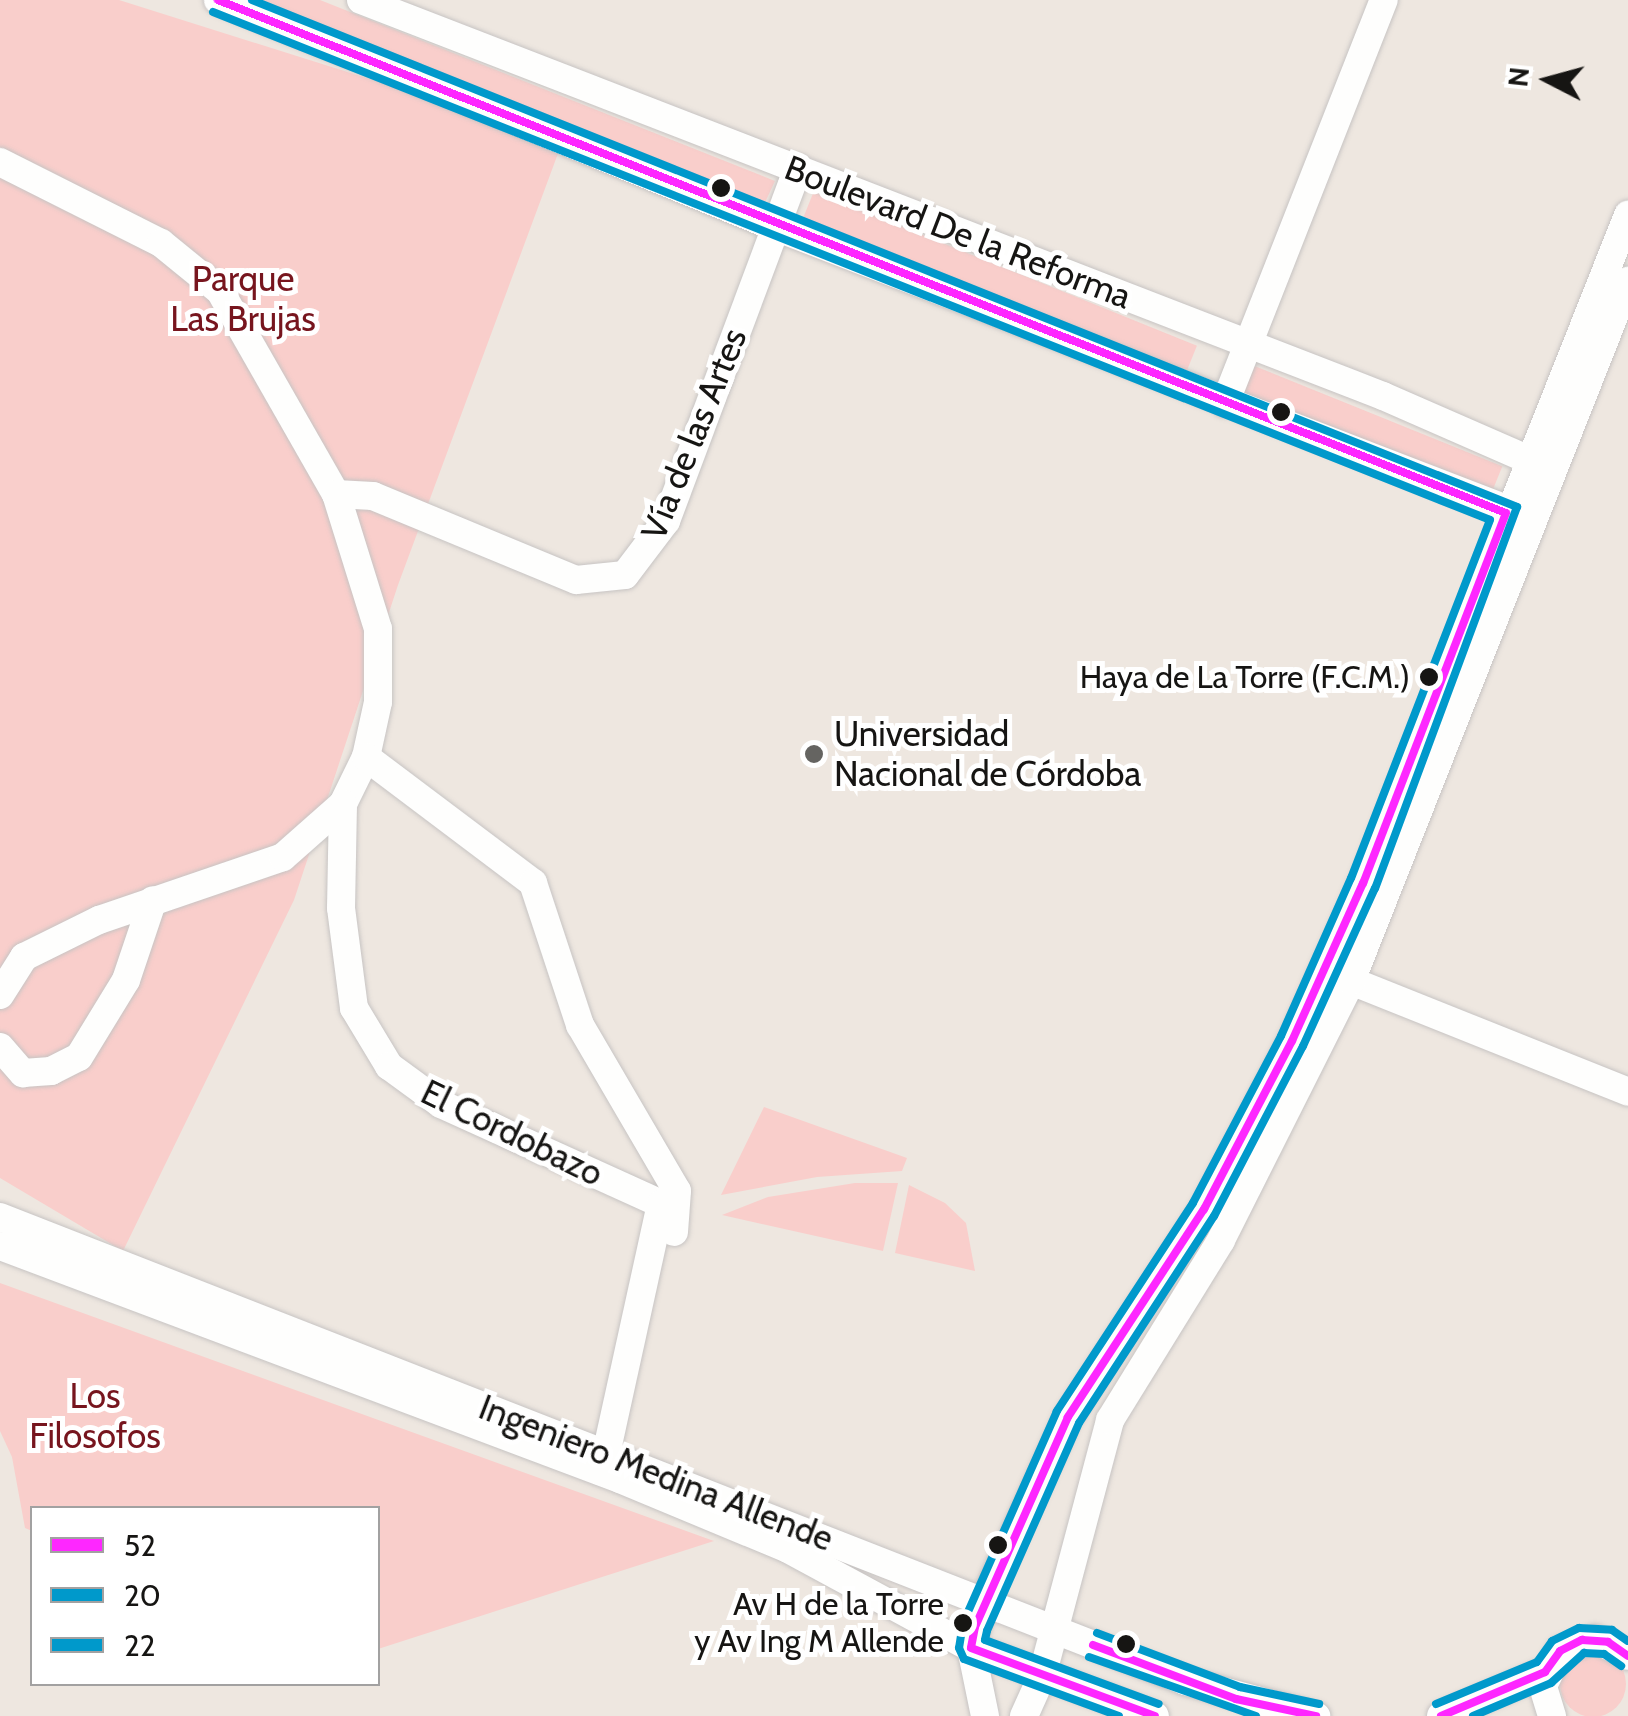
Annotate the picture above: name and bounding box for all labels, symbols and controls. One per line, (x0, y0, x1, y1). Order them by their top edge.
north arrow (1498, 30, 1598, 130)
text: N (1500, 65, 1536, 88)
street label: Boulevard De la Reforma (779, 147, 1137, 317)
unlabelled marker (711, 178, 731, 198)
park label: Parque Las Brujas (170, 258, 316, 340)
street label: Vía de las Artes (633, 322, 755, 546)
unlabelled marker (1271, 402, 1291, 422)
place label: Haya de La Torre (F.C.M.) (1080, 658, 1410, 696)
marker: Haya de La Torre (F.C.M.) (1419, 667, 1439, 687)
place label: Universidad Nacional de Córdoba (834, 713, 1141, 795)
marker: Universidad Nacional de Córdoba (803, 743, 825, 765)
street label: El Cordobazo (414, 1071, 610, 1195)
park label: Los Filosofos (29, 1375, 161, 1457)
street label: Ingeniero Medina Allende (473, 1386, 839, 1560)
legend (30, 1506, 380, 1686)
text: 52 (124, 1527, 156, 1564)
unlabelled marker (988, 1535, 1008, 1555)
text: 20 (124, 1577, 161, 1614)
place label: Av H de la Torre y Av Ing M Allende (694, 1586, 944, 1661)
marker: Av H de la Torre y Av Ing M Allende (953, 1613, 973, 1633)
text: 22 (124, 1627, 155, 1664)
unlabelled marker (1116, 1634, 1136, 1654)

